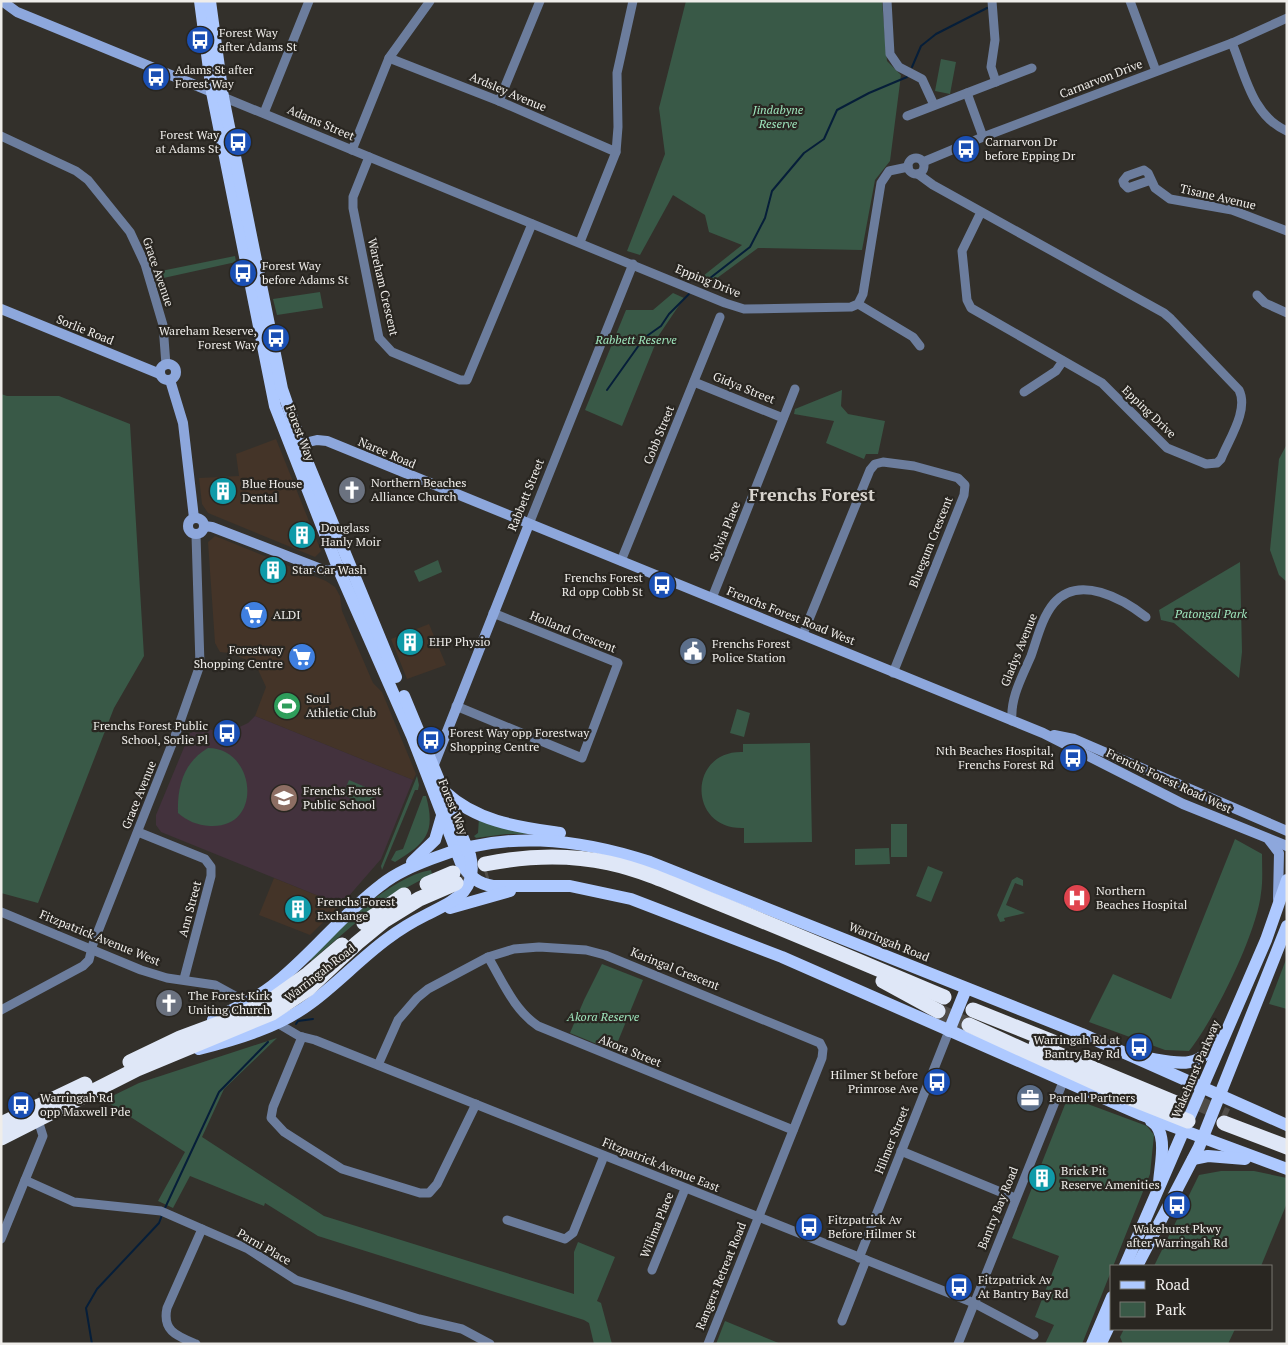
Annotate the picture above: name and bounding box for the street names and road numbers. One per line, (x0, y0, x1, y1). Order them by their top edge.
street label: Carnarvon Drive (1057, 56, 1144, 101)
street label: Ardsley Avenue (467, 69, 549, 114)
street label: Adams Street (285, 102, 357, 144)
street label: Tisane Avenue (1179, 180, 1258, 213)
street label: Grace Avenue (140, 235, 177, 308)
street label: Wareham Crescent (365, 236, 402, 338)
street label: Epping Drive (673, 261, 743, 300)
street label: Sorlie Road (54, 311, 116, 348)
street label: Gidya Street (711, 368, 778, 407)
street label: Epping Drive (1119, 382, 1179, 441)
street label: Forest Way (283, 403, 318, 464)
street label: Cobb Street (640, 403, 677, 466)
street label: Naree Road (356, 434, 419, 472)
street label: Rabbett Street (504, 456, 547, 533)
street label: Bluegum Crescent (905, 494, 956, 590)
street label: Sylvia Place (706, 499, 743, 563)
street label: Frenchs Forest Road West (725, 583, 858, 648)
street label: Holland Crescent (528, 607, 619, 656)
street label: Gladys Avenue (997, 611, 1040, 689)
street label: Frenchs Forest Road West (1104, 745, 1235, 817)
street label: Grace Avenue (118, 758, 159, 831)
street label: Forest Way (435, 777, 472, 838)
street label: Ann Street (175, 879, 204, 939)
street label: Fitzpatrick Avenue West (38, 906, 163, 969)
street label: Warringah Road (847, 919, 932, 965)
street label: Warringah Road (281, 940, 358, 1005)
street label: Karingal Crescent (629, 944, 722, 993)
street label: Wakehurst Parkway (1168, 1017, 1223, 1120)
street label: Akora Street (597, 1031, 664, 1070)
street label: Hilmer Street (871, 1103, 912, 1176)
street label: Fitzpatrick Avenue East (600, 1134, 723, 1195)
street label: Bantry Bay Road (974, 1164, 1021, 1251)
street label: Wilima Place (637, 1190, 677, 1260)
street label: Rangers Retreat Road (692, 1220, 749, 1332)
street label: Parni Place (235, 1225, 294, 1268)

